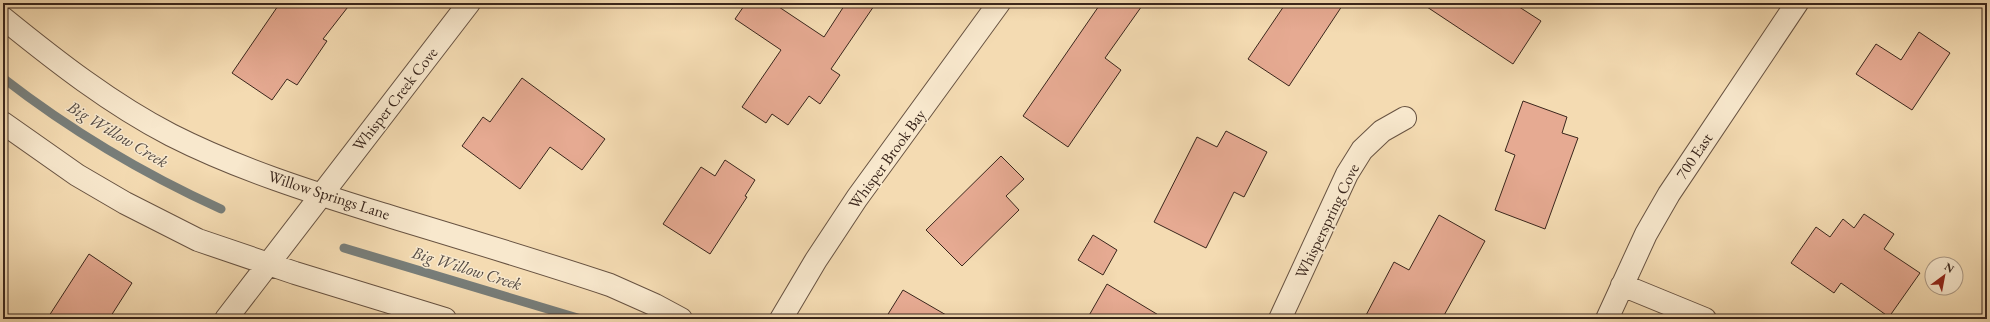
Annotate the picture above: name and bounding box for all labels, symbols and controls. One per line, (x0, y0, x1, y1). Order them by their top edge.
street label: Whisper Creek Cove (348, 43, 442, 155)
water label: Big Willow Creek (63, 95, 173, 173)
street label: Whisper Brook Bay (844, 104, 931, 213)
street label: 700 East (1671, 129, 1717, 183)
street label: Whisperspring Cove (1290, 160, 1364, 282)
street label: Willow Springs Lane (265, 165, 393, 225)
water label: Big Willow Creek (409, 241, 525, 295)
north arrow (1924, 256, 1964, 296)
text: N (1942, 259, 1957, 276)

